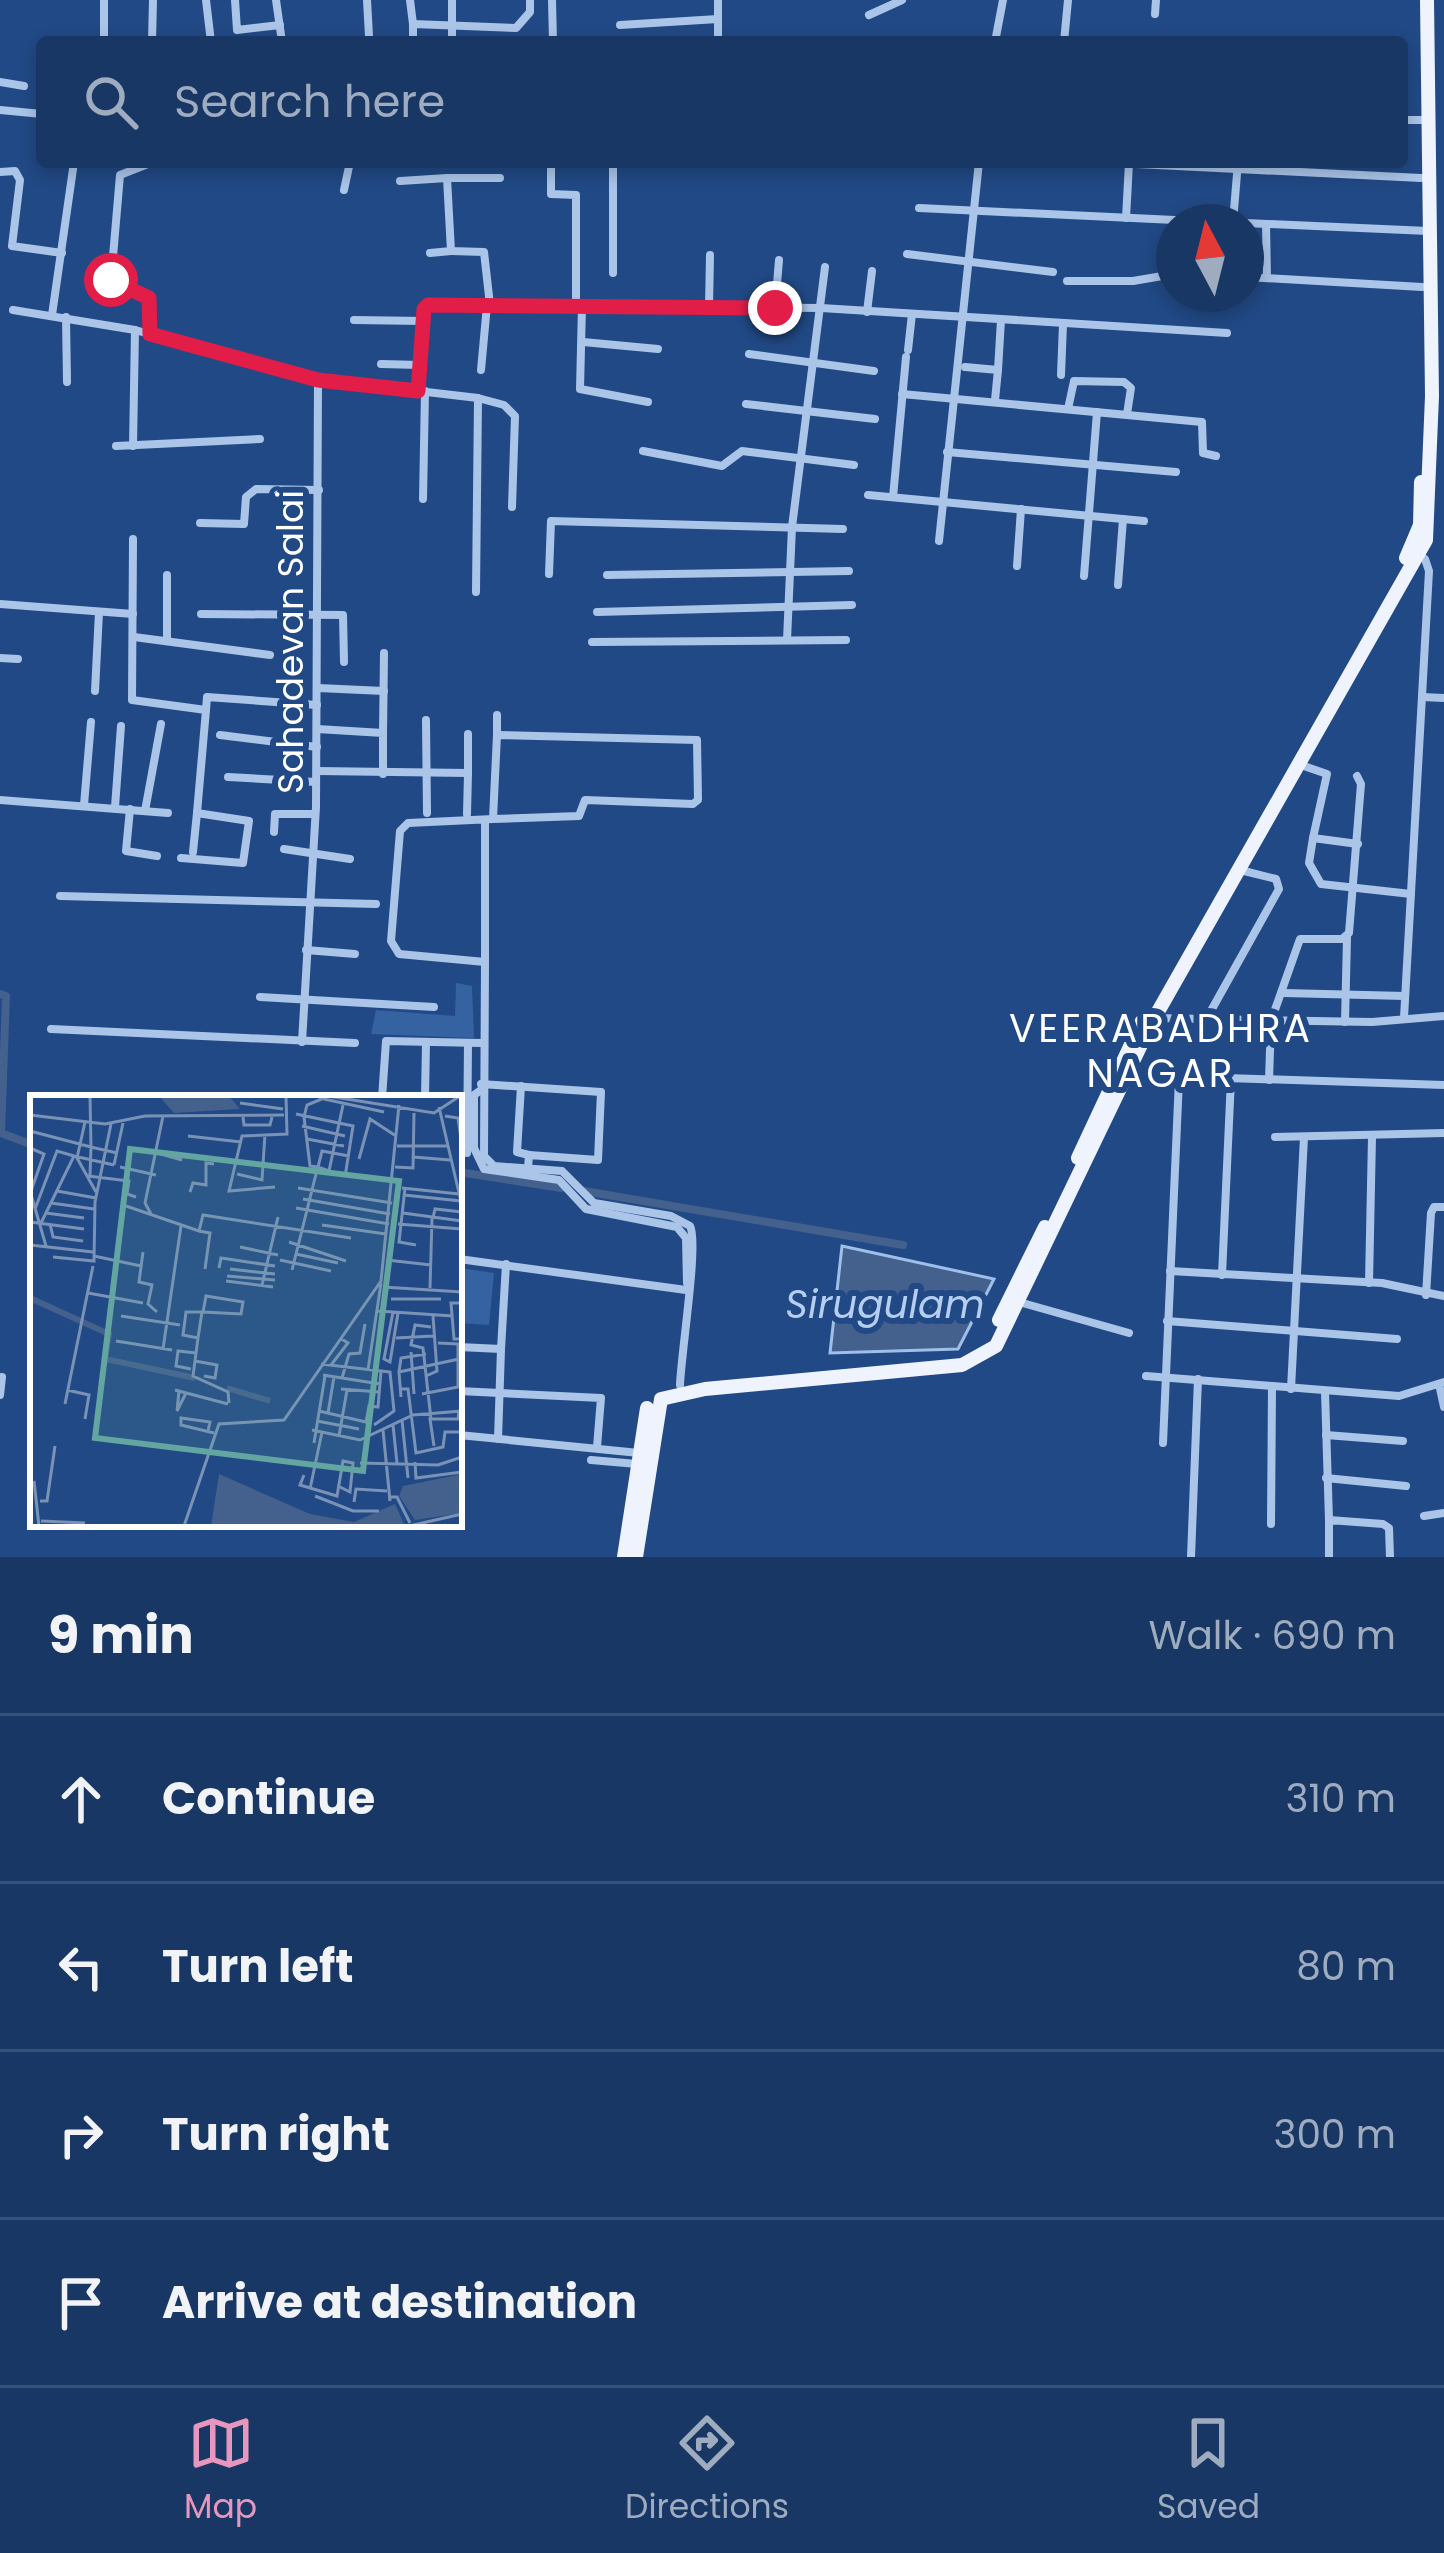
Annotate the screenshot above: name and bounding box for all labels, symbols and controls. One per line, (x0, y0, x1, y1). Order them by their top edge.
search box (36, 36, 1408, 168)
icon: search (78, 69, 144, 135)
text: Search here (174, 70, 445, 133)
north arrow (1156, 204, 1264, 312)
route start (84, 253, 138, 307)
route end (748, 281, 802, 335)
street label: Sahadevan Salai (265, 490, 316, 794)
district label: VEERABADHRA NAGAR (1009, 1001, 1313, 1101)
inset map (30, 1095, 462, 1527)
water label: Sirugulam (785, 1277, 985, 1332)
text: 9 min (48, 1599, 194, 1671)
text: Walk · 690 m (1148, 1608, 1396, 1663)
icon: ahead (48, 1766, 114, 1832)
text: Continue (162, 1767, 375, 1830)
text: 310 m (1285, 1771, 1396, 1826)
icon: left (48, 1934, 114, 2000)
text: Turn left (162, 1935, 354, 1998)
text: 80 m (1296, 1939, 1396, 1994)
icon: right (48, 2102, 114, 2168)
text: Turn right (162, 2103, 390, 2166)
text: 300 m (1273, 2107, 1396, 2162)
icon: arrive (48, 2270, 114, 2336)
text: Arrive at destination (162, 2271, 637, 2334)
tab: Map (184, 2410, 257, 2532)
tab: Directions (625, 2410, 789, 2532)
tab: Saved (1157, 2410, 1260, 2532)

